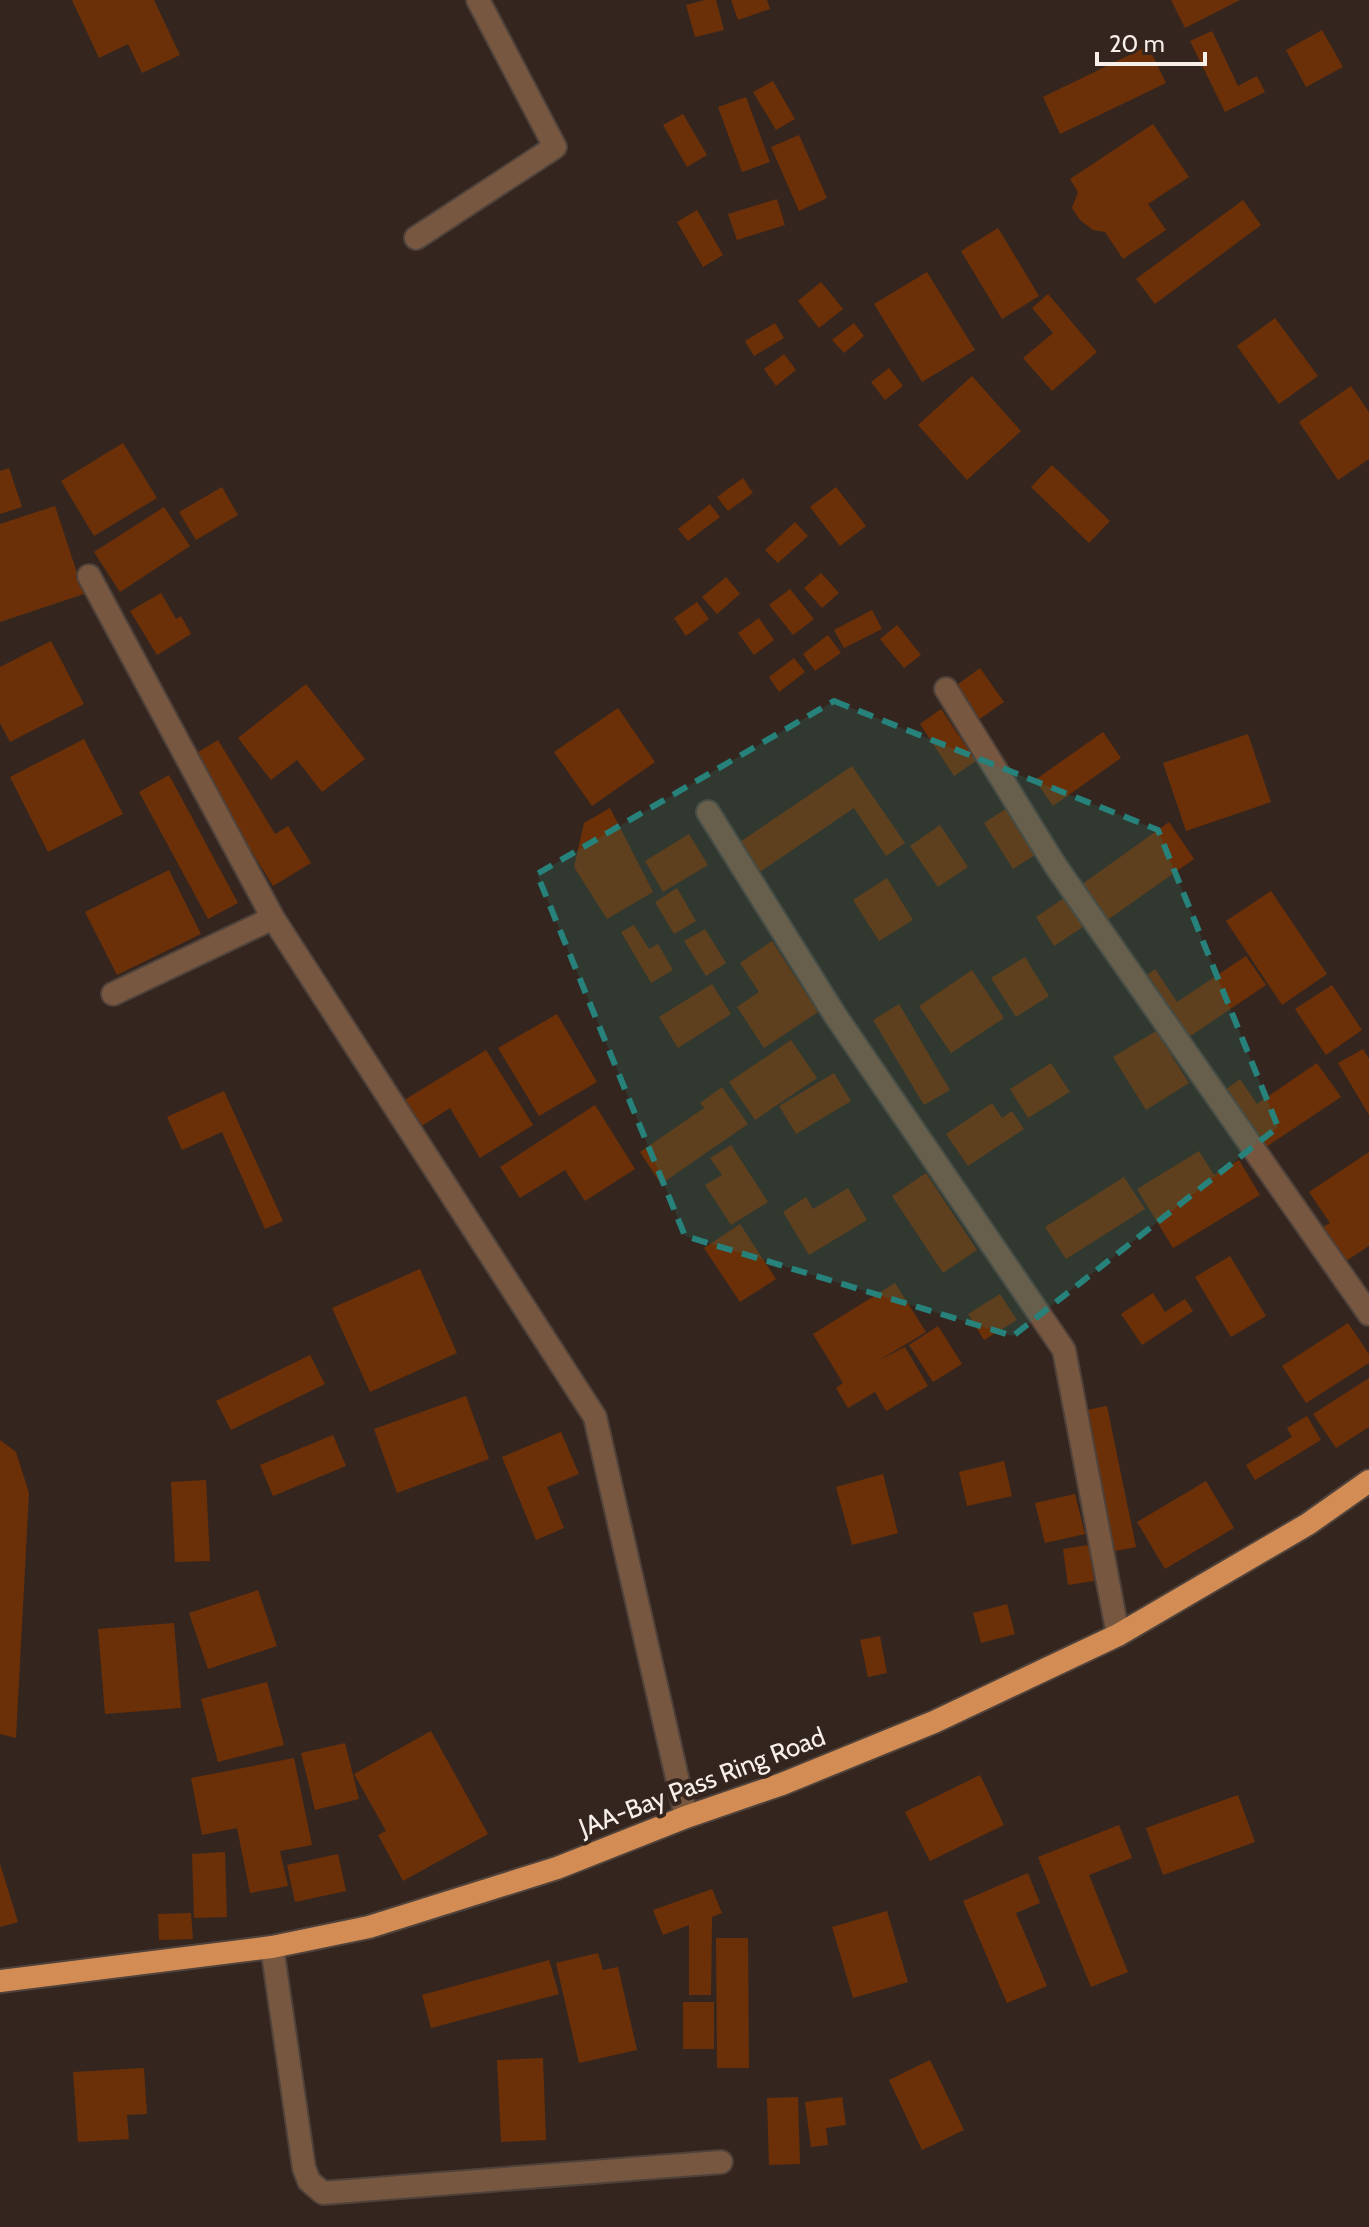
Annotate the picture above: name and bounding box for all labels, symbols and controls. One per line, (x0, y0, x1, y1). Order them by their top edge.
scale bar (1097, 16, 1205, 66)
text: 20 m (1109, 29, 1165, 58)
street label: JAA-Bay Pass Ring Road (573, 1720, 830, 1844)

